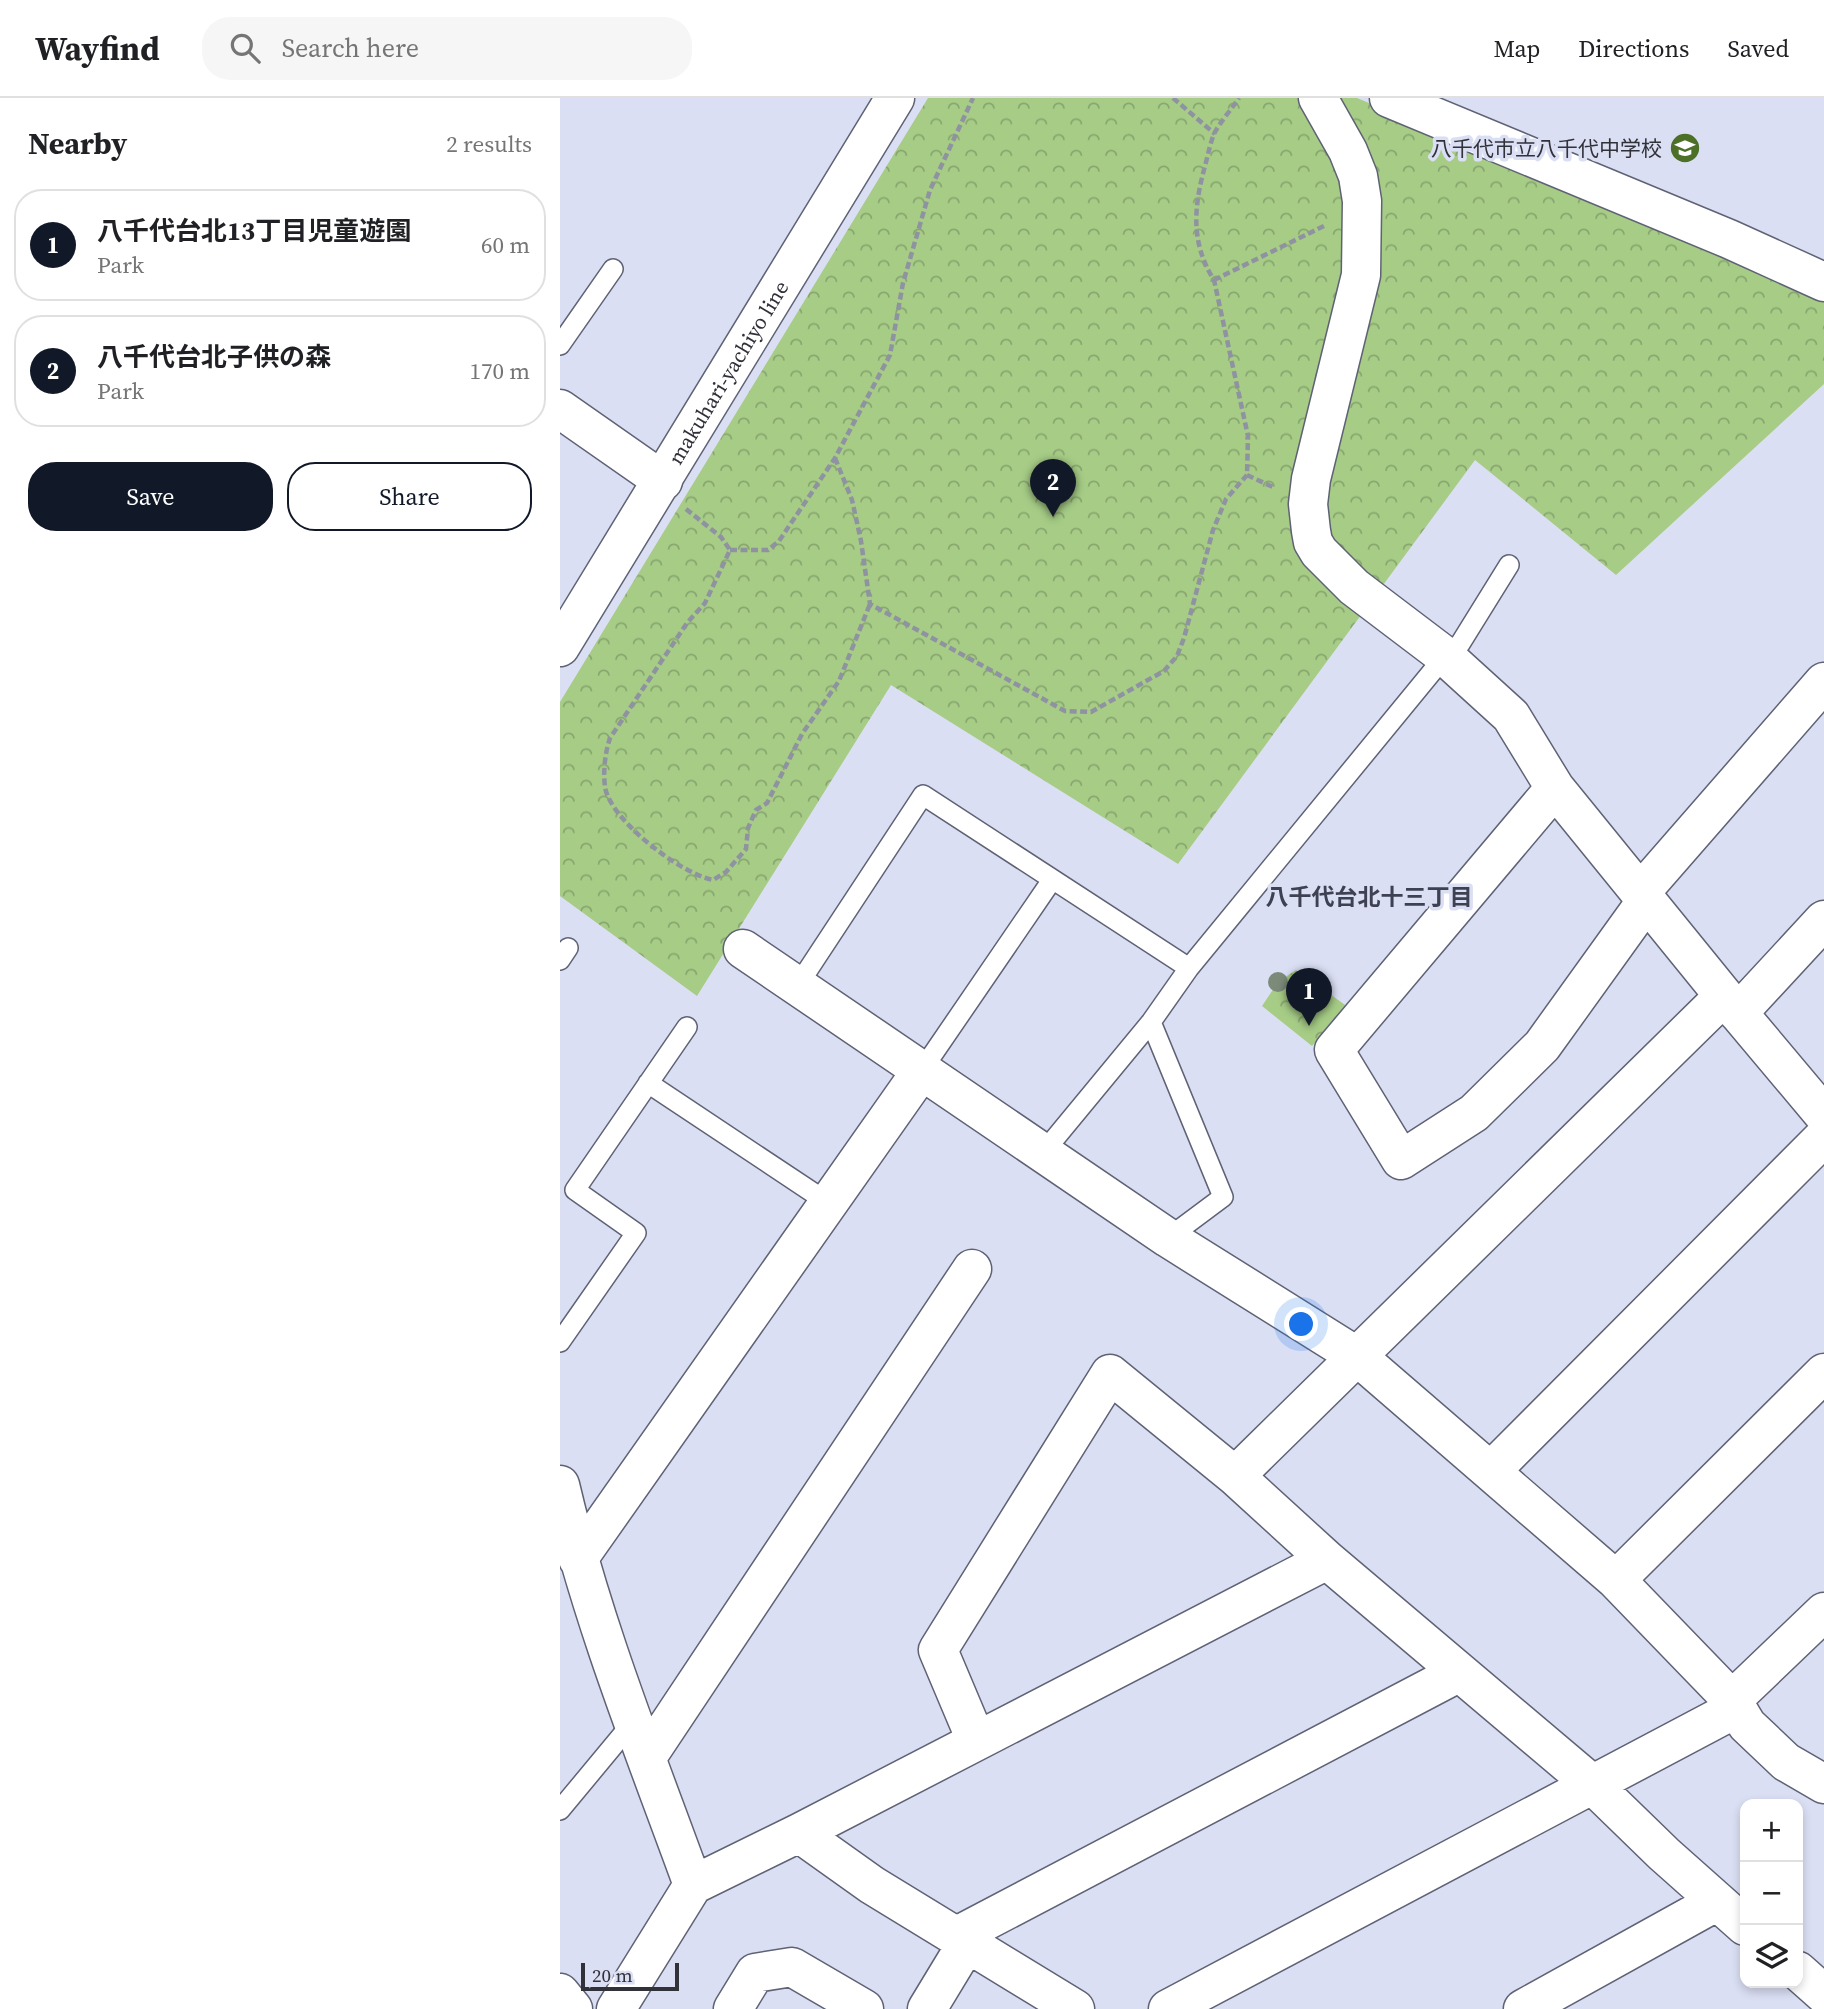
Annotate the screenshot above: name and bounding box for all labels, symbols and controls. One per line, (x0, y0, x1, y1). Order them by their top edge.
search box (202, 17, 692, 80)
text: Wayfind (35, 26, 160, 71)
icon: search (226, 29, 264, 67)
text: Search here (282, 30, 419, 66)
text: Map (1493, 32, 1540, 65)
text: Directions (1578, 32, 1689, 65)
text: Saved (1727, 32, 1789, 65)
text: Nearby (28, 123, 127, 164)
text: 2 results (446, 128, 532, 160)
school or university icon: 八千代市立八千代中学校 (1668, 131, 1702, 165)
place label: 八千代市立八千代中学校 (1431, 134, 1662, 163)
text: 八千代台北13丁目児童遊園 (97, 213, 411, 249)
text: 1 (47, 229, 59, 261)
text: 60 m (481, 229, 530, 261)
text: Park (97, 249, 144, 281)
street label: makuhari-yachiyo line (660, 275, 795, 470)
text: 八千代台北子供の森 (97, 339, 331, 375)
text: 2 (47, 355, 59, 387)
text: 170 m (469, 355, 530, 387)
text: Park (97, 375, 144, 407)
pin: 2 (1030, 459, 1076, 517)
button: Save (28, 462, 273, 531)
button: Share (287, 462, 532, 531)
district label: 八千代台北十三丁目 (1266, 881, 1473, 913)
pin: 1 (1286, 968, 1332, 1026)
your location (1284, 1307, 1318, 1341)
map controls (1740, 1799, 1803, 1988)
button: + (1740, 1799, 1803, 1862)
button: − (1740, 1862, 1803, 1925)
button: layers (1740, 1925, 1803, 1988)
scale bar (581, 1960, 679, 1992)
text: 20 m (592, 1962, 633, 1988)

